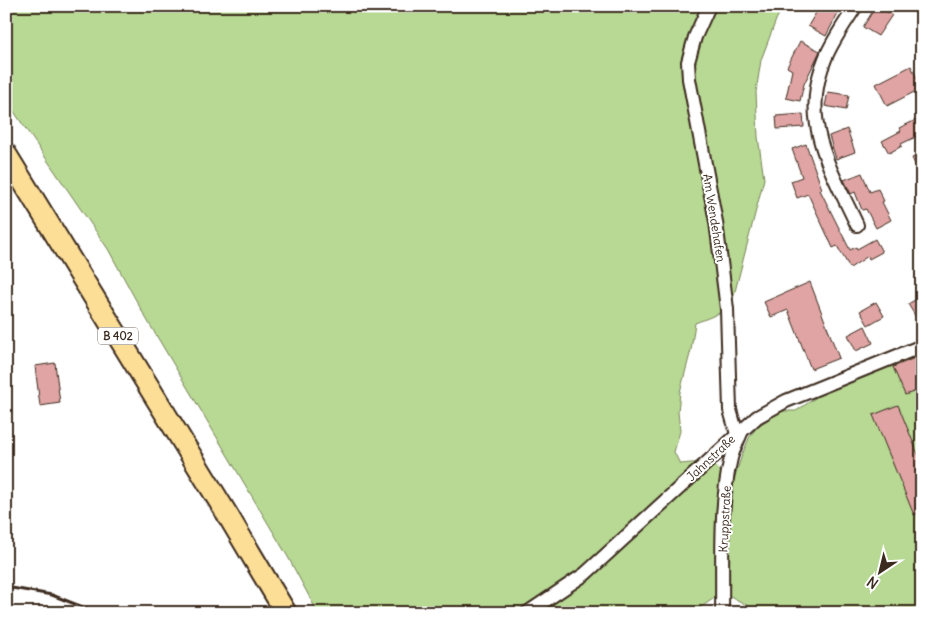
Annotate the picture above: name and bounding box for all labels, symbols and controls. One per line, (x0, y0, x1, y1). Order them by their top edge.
street label: Am Wendehafen (700, 173, 729, 263)
road number: B 402 (98, 328, 138, 344)
street label: Jahnstraße (683, 431, 738, 484)
street label: Kruppstraße (715, 485, 734, 553)
north arrow (856, 546, 906, 596)
text: N (863, 572, 882, 593)

